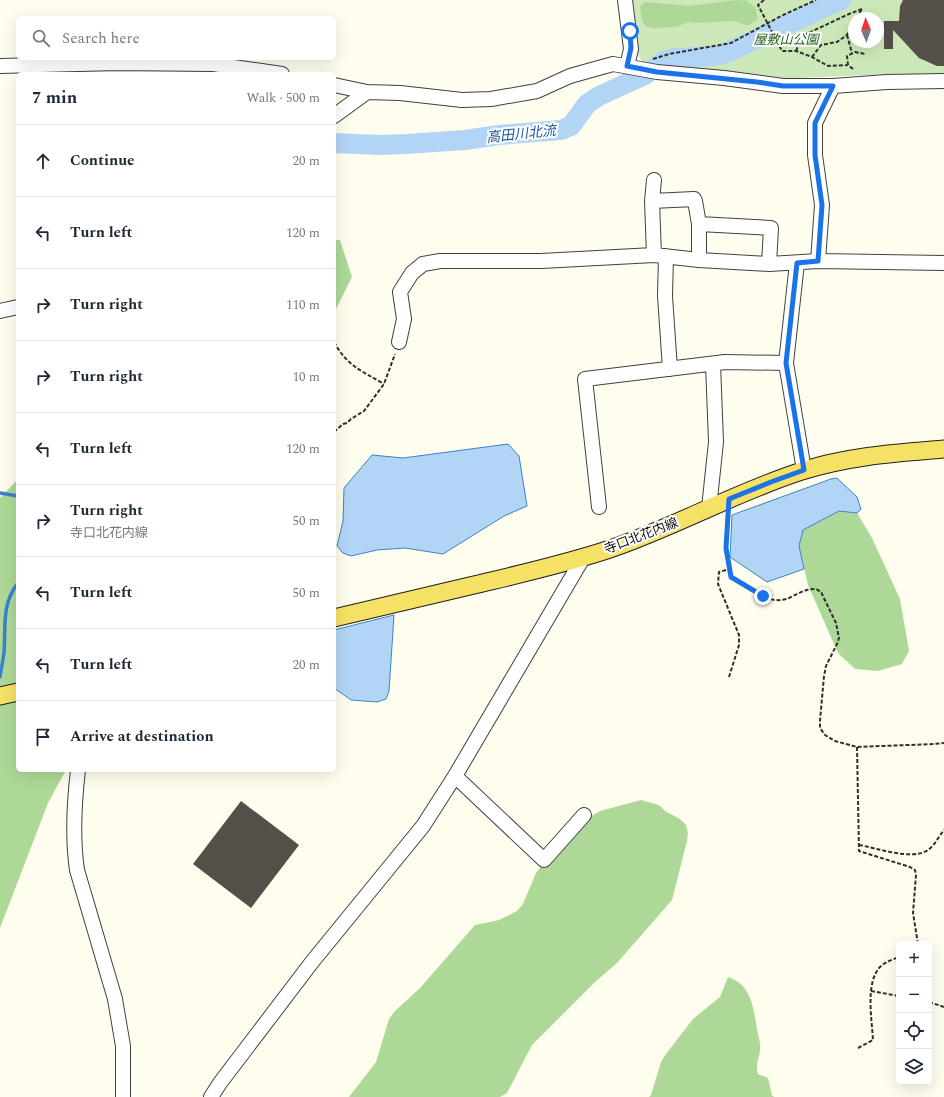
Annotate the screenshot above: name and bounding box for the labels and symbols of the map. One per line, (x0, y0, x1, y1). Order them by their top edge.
north arrow (848, 12, 884, 48)
route start (621, 22, 639, 40)
park label: 屋敷山公園 (753, 30, 820, 50)
water label: 高田川北流 (485, 120, 559, 148)
street label: 寺口北花内線 (601, 513, 681, 559)
route end (754, 587, 772, 605)

